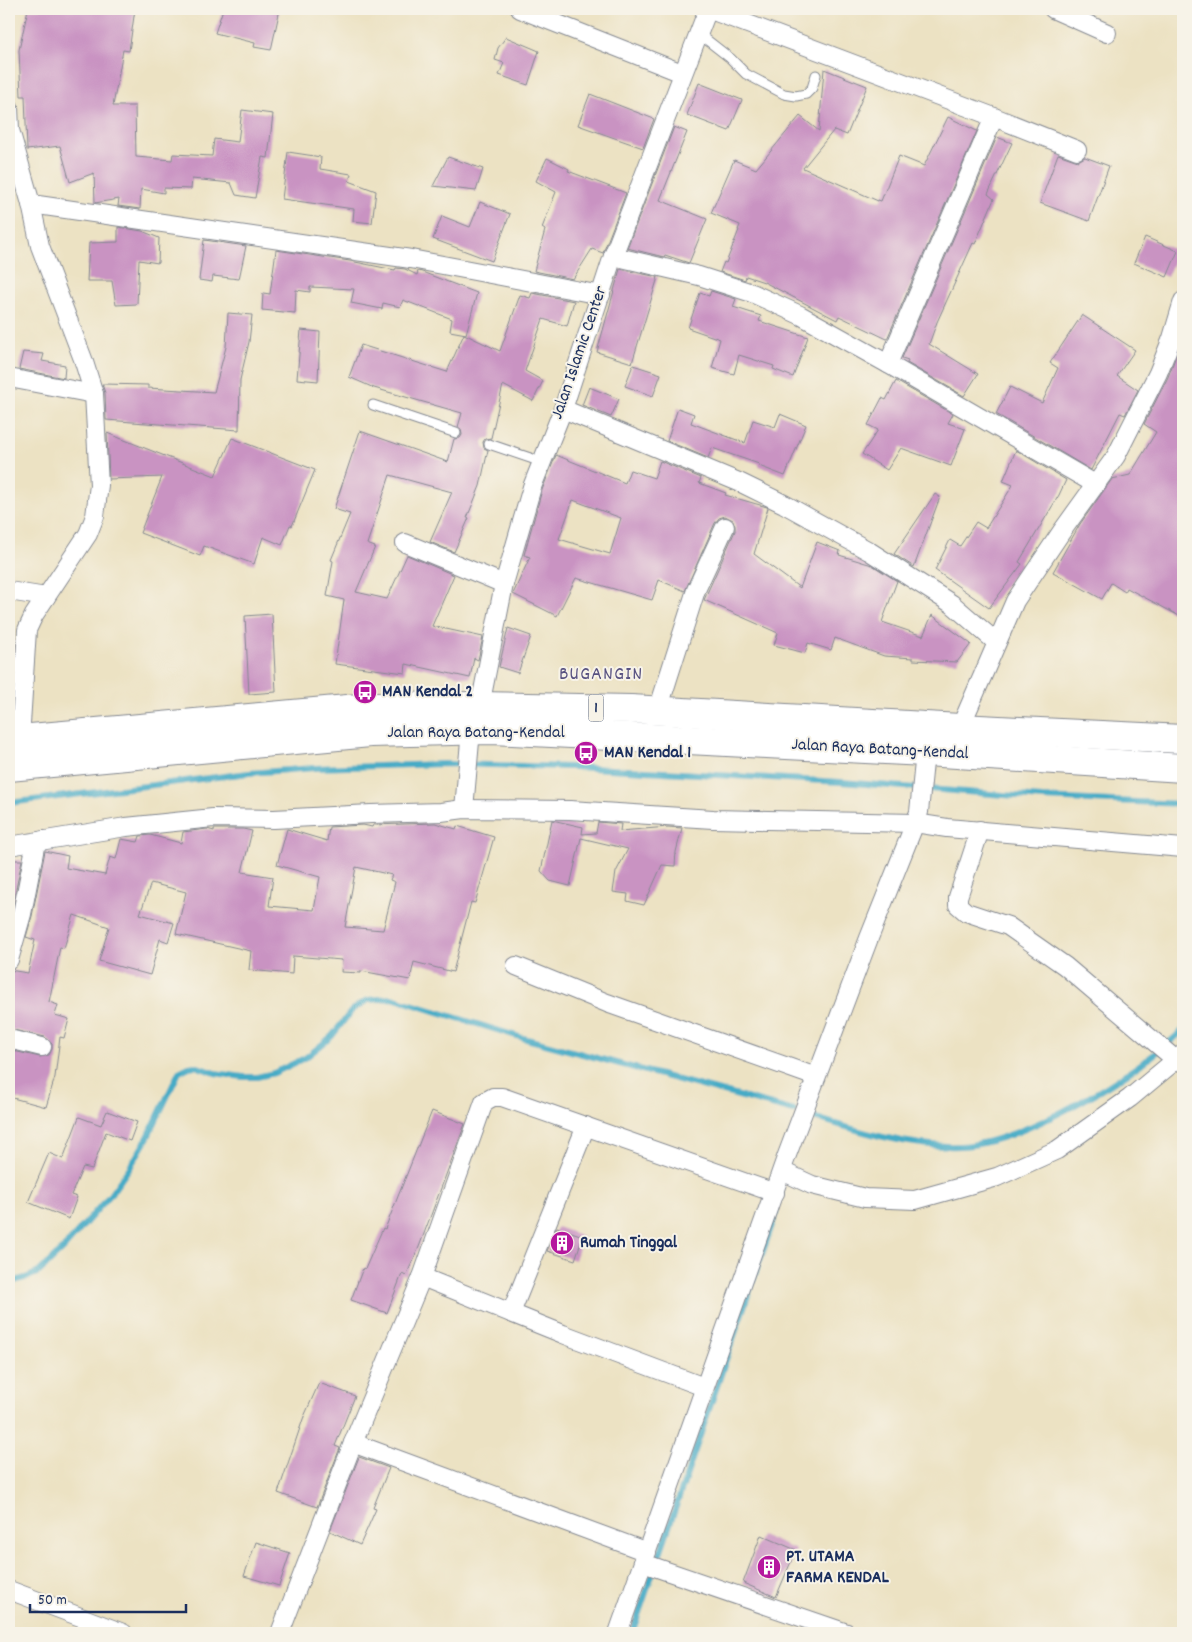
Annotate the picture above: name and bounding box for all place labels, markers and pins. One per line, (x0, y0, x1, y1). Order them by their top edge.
bus stop icon: MAN Kendal 2 (352, 679, 378, 705)
place label: MAN Kendal 2 (382, 680, 473, 705)
bus stop icon: MAN Kendal 1 (573, 740, 599, 766)
place label: MAN Kendal 1 (604, 741, 691, 766)
building icon: Rumah Tinggal (549, 1230, 575, 1256)
place label: Rumah Tinggal (580, 1231, 678, 1256)
place label: PT. UTAMA FARMA KENDAL (786, 1545, 890, 1591)
building icon: PT. UTAMA FARMA KENDAL (756, 1554, 782, 1580)

